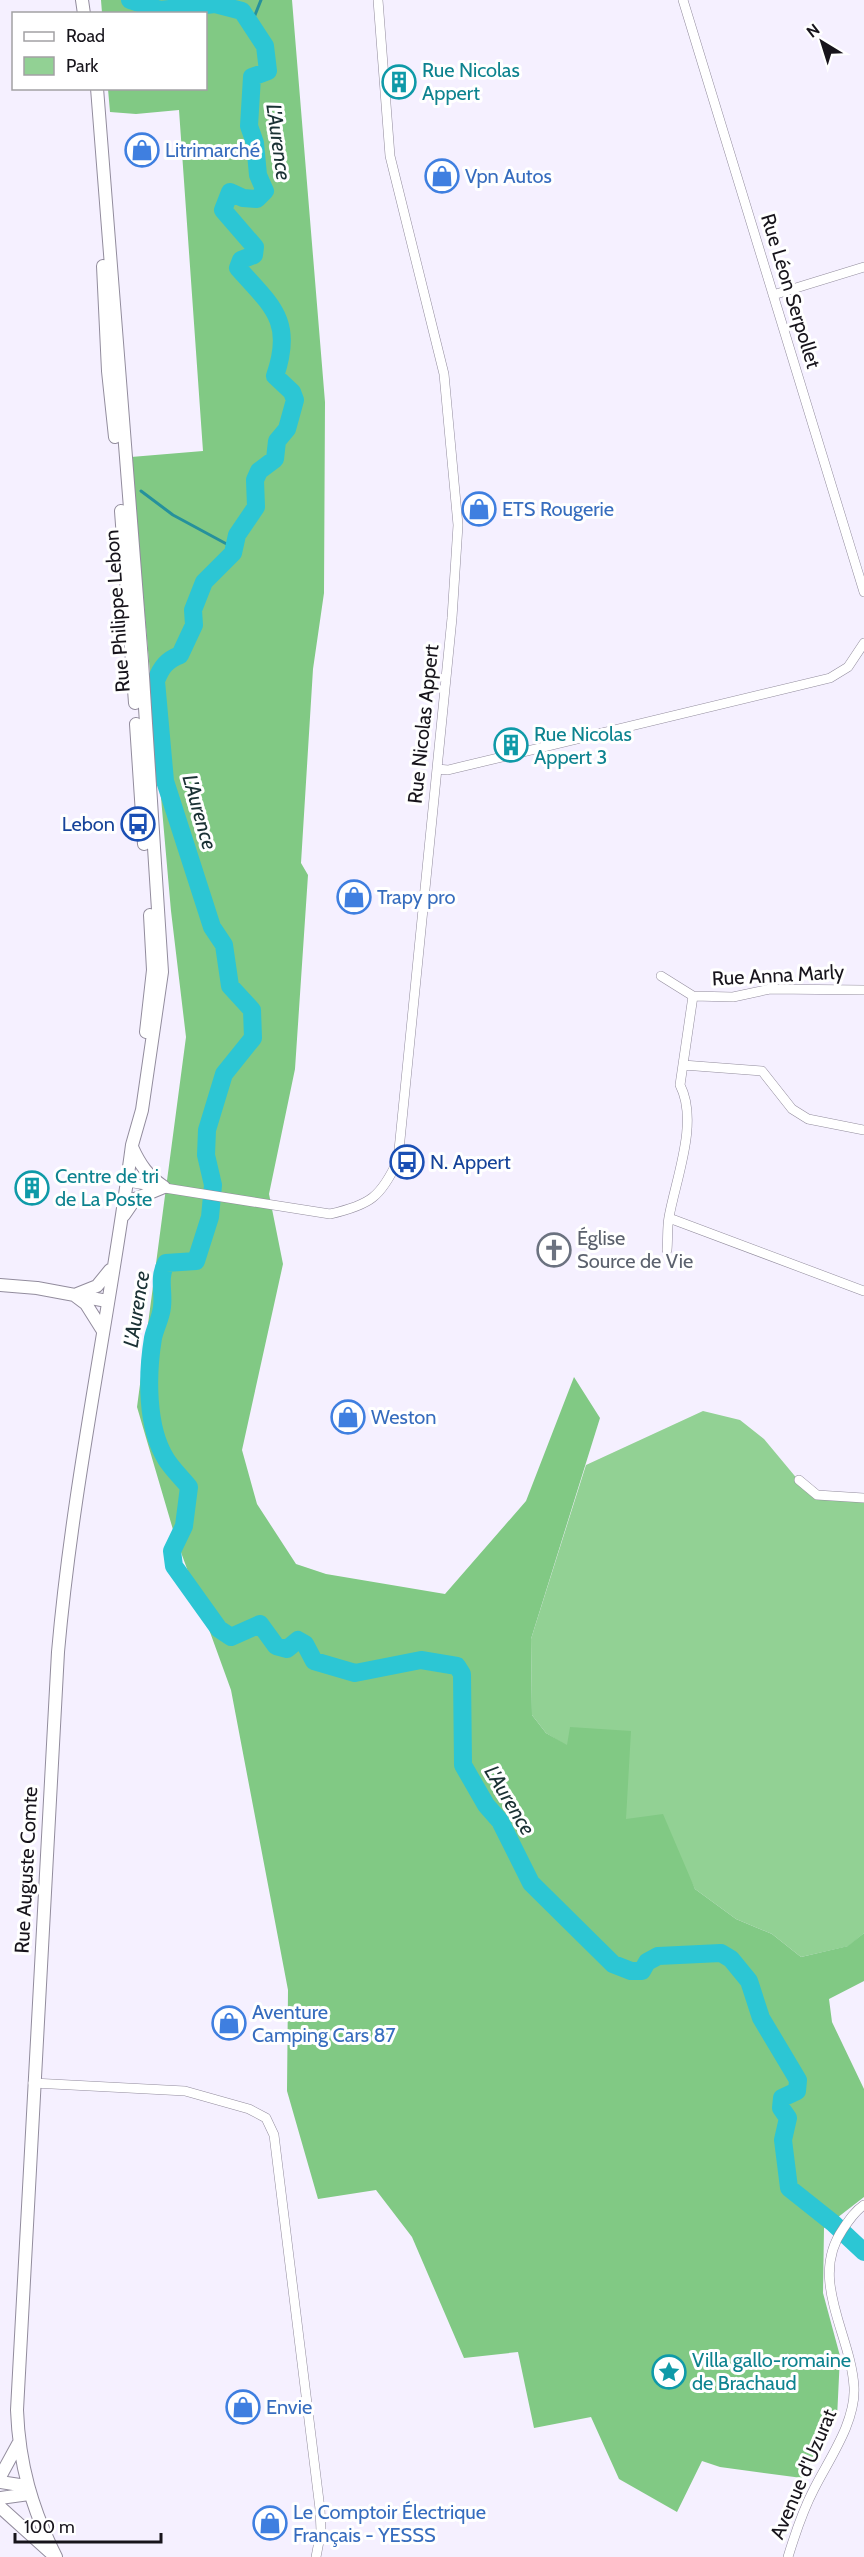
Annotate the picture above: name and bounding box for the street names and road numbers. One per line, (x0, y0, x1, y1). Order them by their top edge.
street label: Rue Léon Serpollet (756, 211, 826, 371)
street label: Rue Philippe Lebon (99, 529, 135, 693)
street label: Rue Nicolas Appert (403, 643, 443, 805)
street label: Rue Anna Marly (711, 960, 845, 990)
street label: Rue Auguste Comte (10, 1786, 42, 1954)
street label: Avenue d'Uzurat (765, 2405, 841, 2543)

